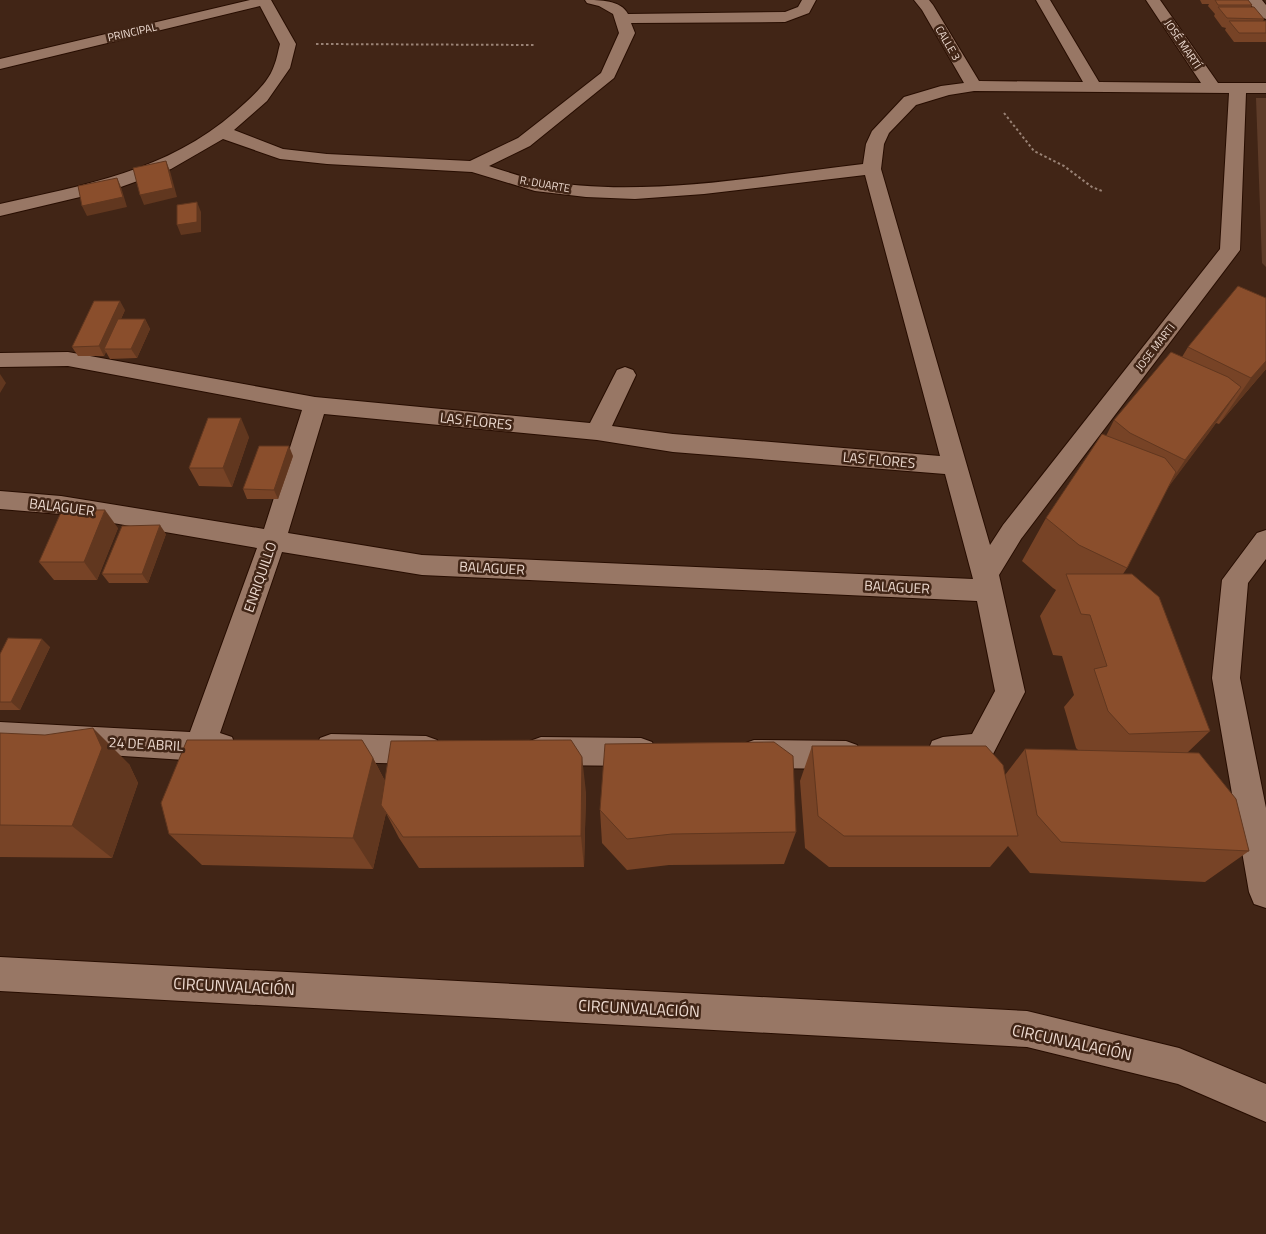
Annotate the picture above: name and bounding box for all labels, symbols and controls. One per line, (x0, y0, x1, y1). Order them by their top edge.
street label: JOSÉ MARTÍ (1161, 16, 1205, 72)
street label: PRINCIPAL (106, 18, 159, 45)
street label: CALLE 3 (932, 23, 964, 63)
street label: R. DUARTE (519, 172, 571, 196)
street label: JOSE MARTI (1132, 320, 1178, 374)
street label: LAS FLORES (439, 406, 513, 435)
street label: LAS FLORES (842, 446, 916, 473)
street label: BALAGUER (28, 492, 96, 521)
street label: ENRIQUILLO (238, 539, 281, 615)
street label: BALAGUER (459, 555, 525, 580)
street label: BALAGUER (864, 574, 930, 599)
street label: 24 DE ABRIL (108, 731, 184, 756)
street label: CIRCUNVALACIÓN (173, 971, 295, 1001)
street label: CIRCUNVALACIÓN (578, 993, 700, 1023)
street label: CIRCUNVALACIÓN (1010, 1018, 1134, 1066)

